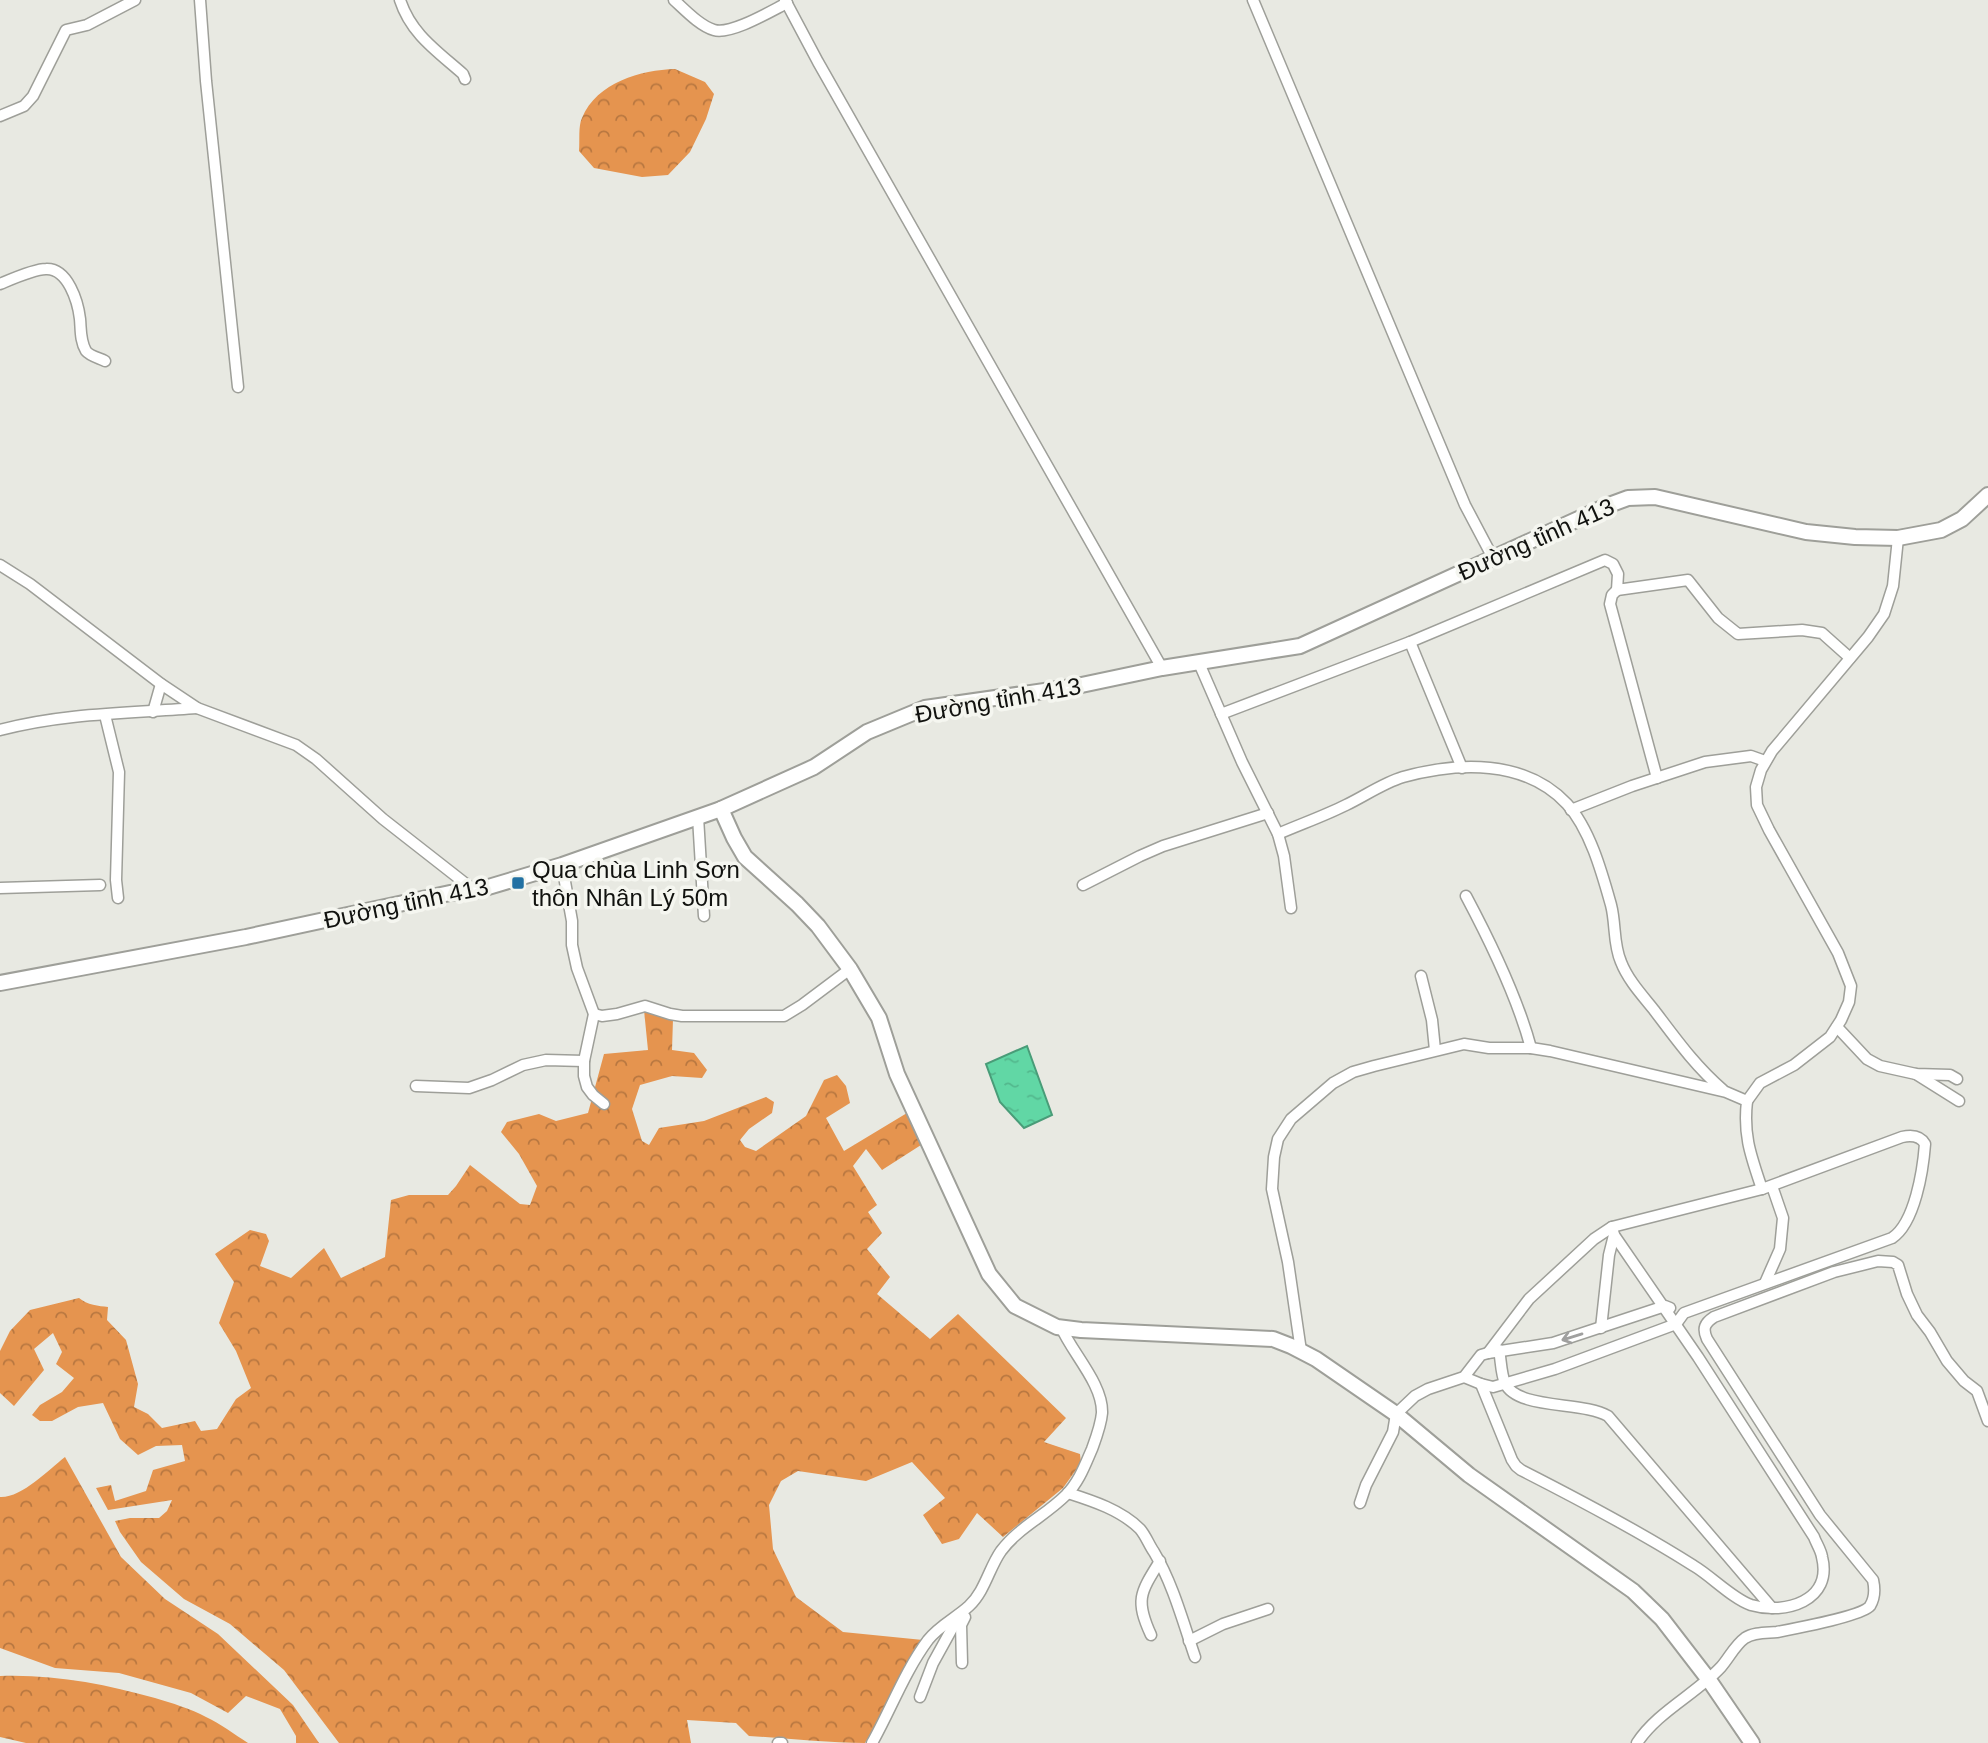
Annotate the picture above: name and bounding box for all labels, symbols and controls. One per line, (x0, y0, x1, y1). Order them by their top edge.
street label: Đường tỉnh 413 (1454, 493, 1618, 585)
street label: Đường tỉnh 413 (913, 672, 1083, 728)
place label: Qua chùa Linh Sơn thôn Nhân Lý 50m (532, 856, 740, 911)
street label: Đường tỉnh 413 (321, 872, 491, 934)
marker: Qua chùa Linh Sơn thôn Nhân Lý 50m (510, 875, 526, 891)
one-way arrow (1562, 1332, 1584, 1344)

